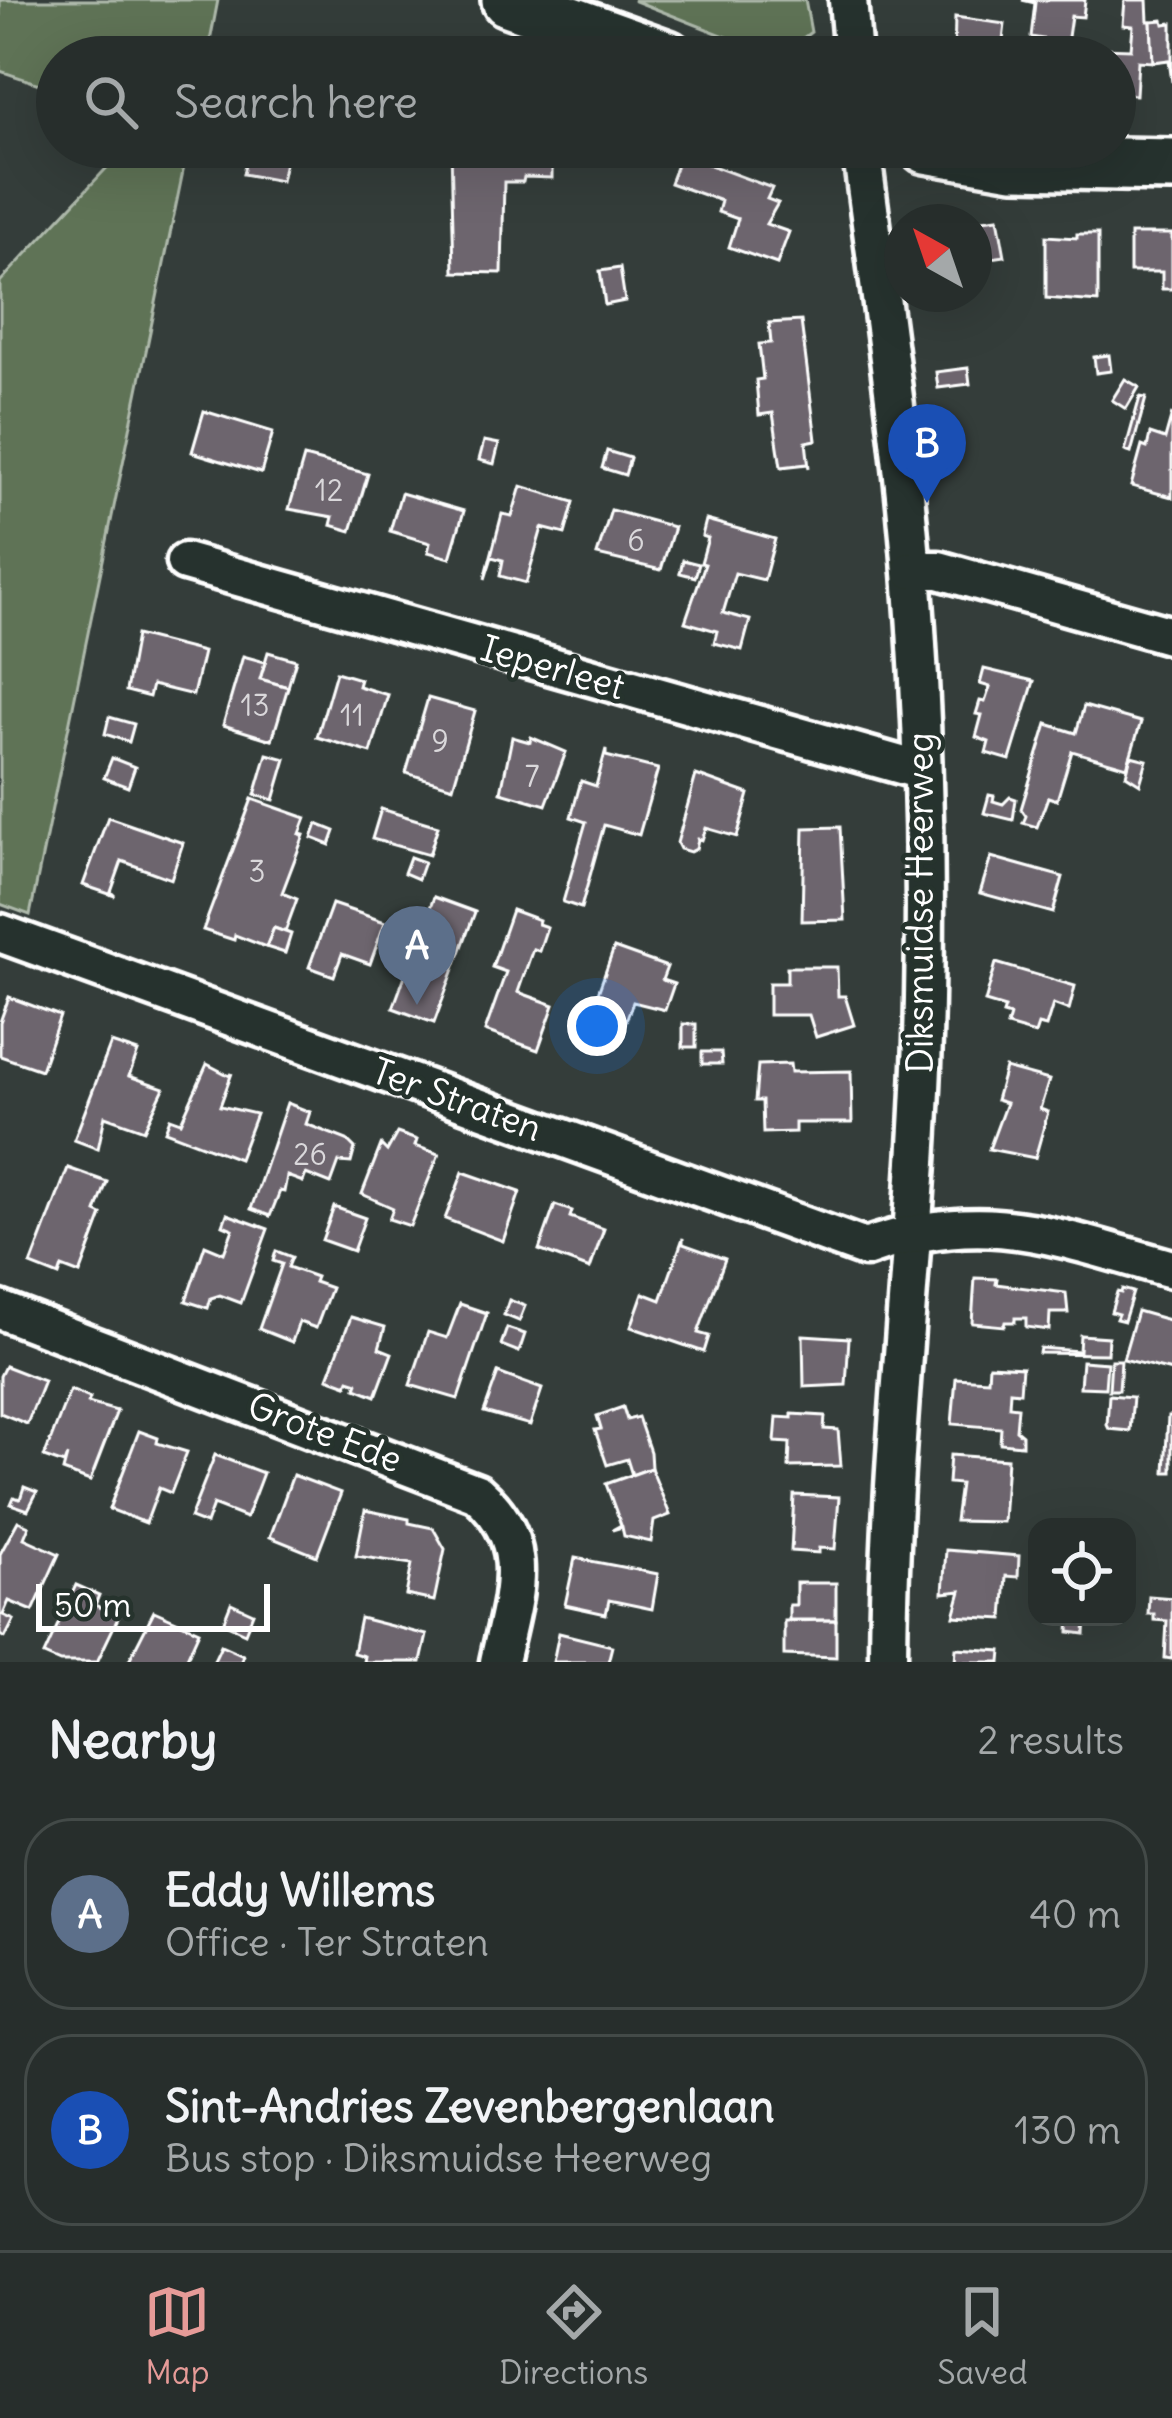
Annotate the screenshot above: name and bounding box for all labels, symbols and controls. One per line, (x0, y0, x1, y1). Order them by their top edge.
search box (36, 36, 1136, 168)
icon: search (78, 69, 144, 135)
text: Search here (174, 74, 418, 130)
north arrow (884, 204, 992, 312)
pin: B (888, 404, 966, 503)
house number: 12 (315, 471, 343, 509)
house number: 6 (627, 521, 645, 559)
street label: Ieperleet (476, 626, 630, 709)
house number: 13 (241, 686, 269, 724)
house number: 11 (340, 696, 364, 734)
house number: 9 (431, 722, 449, 760)
street label: Diksmuidse Heerweg (898, 732, 943, 1074)
house number: 7 (525, 757, 539, 795)
house number: 3 (248, 852, 266, 890)
pin: A (378, 906, 456, 1005)
your location (567, 996, 627, 1056)
street label: Ter Straten (366, 1048, 548, 1151)
house number: 26 (293, 1135, 327, 1173)
street label: Grote Ede (242, 1383, 408, 1482)
map controls (1028, 1518, 1136, 1626)
button: locate (1028, 1518, 1136, 1626)
scale bar (36, 1578, 270, 1631)
text: 50 m (54, 1584, 131, 1626)
text: Nearby (48, 1708, 217, 1772)
text: 2 results (977, 1716, 1124, 1765)
text: Eddy Willems (165, 1862, 435, 1918)
text: A (77, 1890, 103, 1939)
text: 40 m (1029, 1890, 1121, 1939)
text: Office · Ter Straten (165, 1918, 489, 1967)
text: Sint-Andries Zevenbergenlaan (165, 2078, 775, 2134)
text: B (77, 2106, 103, 2155)
text: 130 m (1014, 2106, 1121, 2155)
text: Bus stop · Diksmuidse Heerweg (165, 2134, 712, 2183)
tab: Map (144, 2279, 210, 2393)
tab: Directions (499, 2279, 648, 2393)
tab: Saved (937, 2279, 1028, 2393)

